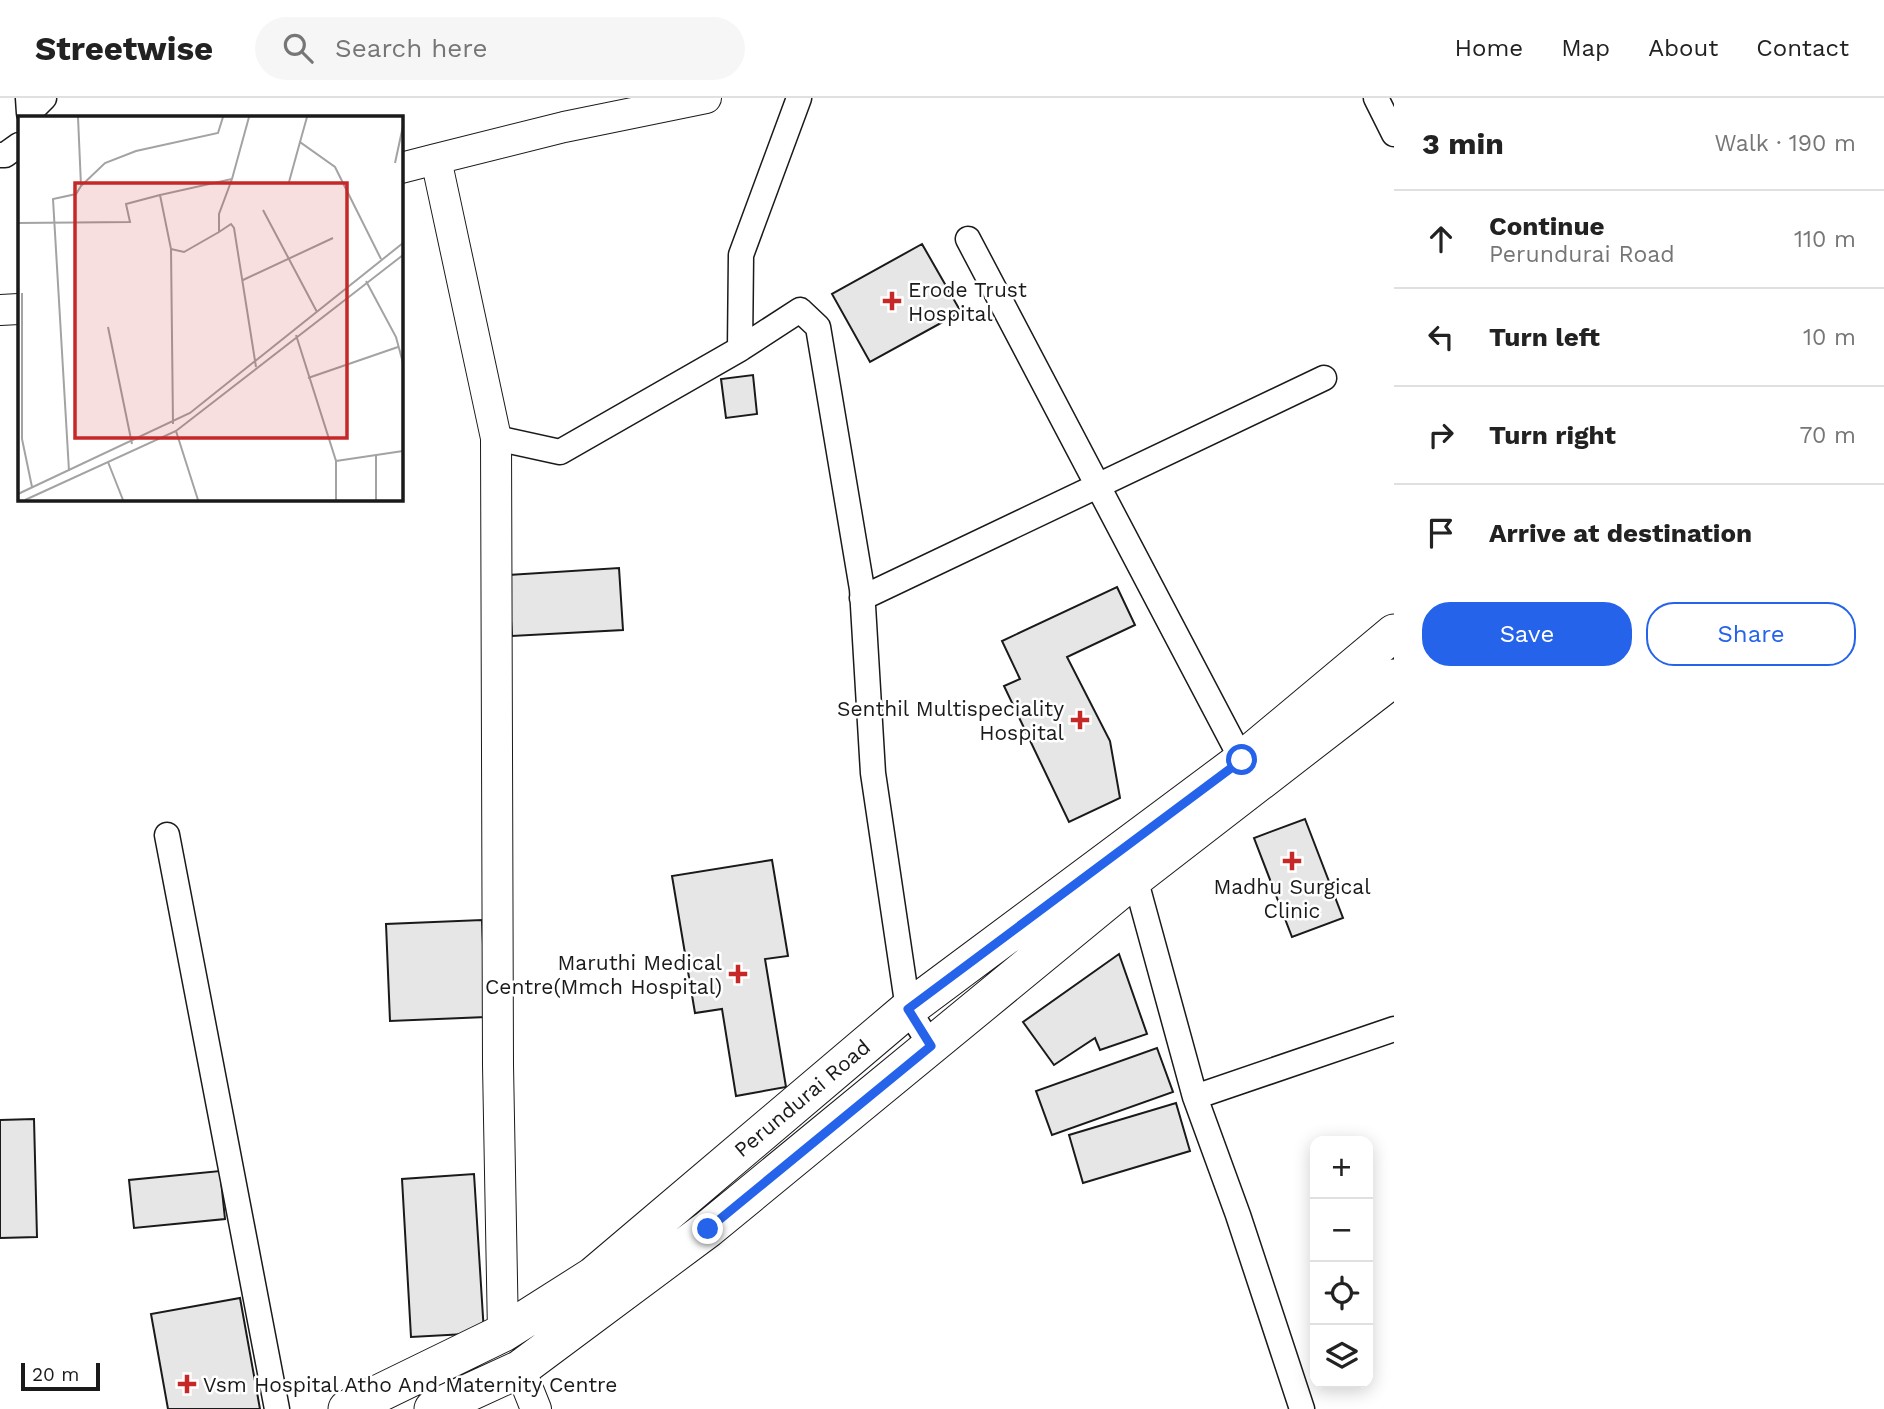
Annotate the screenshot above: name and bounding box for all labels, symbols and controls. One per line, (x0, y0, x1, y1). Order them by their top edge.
search box (255, 17, 745, 80)
text: Streetwise (35, 29, 213, 68)
icon: search (279, 29, 317, 67)
text: Search here (335, 33, 487, 63)
text: Home (1455, 34, 1523, 62)
text: Map (1561, 34, 1610, 62)
text: About (1648, 34, 1718, 62)
text: Contact (1756, 34, 1849, 62)
inset map (18, 116, 402, 500)
text: 3 min (1422, 126, 1504, 161)
text: Walk · 190 m (1715, 130, 1856, 157)
text: Continue (1489, 211, 1605, 241)
icon: ahead (1422, 220, 1460, 258)
text: 110 m (1794, 226, 1856, 253)
text: Perundurai Road (1489, 241, 1675, 268)
place label: Erode Trust Hospital (908, 277, 1027, 326)
marker: Erode Trust Hospital (882, 291, 902, 311)
icon: left (1422, 318, 1460, 356)
text: Turn left (1489, 322, 1600, 352)
text: 10 m (1803, 324, 1856, 351)
icon: right (1422, 416, 1460, 454)
text: Turn right (1489, 420, 1616, 450)
text: 70 m (1799, 422, 1856, 449)
icon: arrive (1422, 514, 1460, 552)
text: Arrive at destination (1489, 518, 1752, 548)
button: Save (1422, 602, 1632, 666)
button: Share (1646, 602, 1856, 666)
place label: Senthil Multispeciality Hospital (837, 696, 1065, 745)
marker: Senthil Multispeciality Hospital (1070, 710, 1090, 730)
route start (1226, 744, 1257, 775)
marker: Madhu Surgical Clinic (1282, 851, 1302, 871)
place label: Madhu Surgical Clinic (1213, 874, 1371, 923)
place label: Maruthi Medical Centre(Mmch Hospital) (485, 950, 723, 999)
marker: Maruthi Medical Centre(Mmch Hospital) (728, 964, 748, 984)
street label: Perundurai Road (729, 1034, 875, 1162)
map controls (1310, 1136, 1373, 1388)
button: + (1310, 1136, 1373, 1199)
button: − (1310, 1199, 1373, 1262)
route end (692, 1213, 723, 1244)
button: locate (1310, 1262, 1373, 1325)
button: layers (1310, 1325, 1373, 1388)
scale bar (21, 1360, 100, 1392)
text: 20 m (32, 1363, 79, 1386)
place label: Vsm Hospital Atho And Maternity Centre (203, 1372, 617, 1397)
marker: Vsm Hospital Atho And Maternity Centre (177, 1374, 197, 1394)

